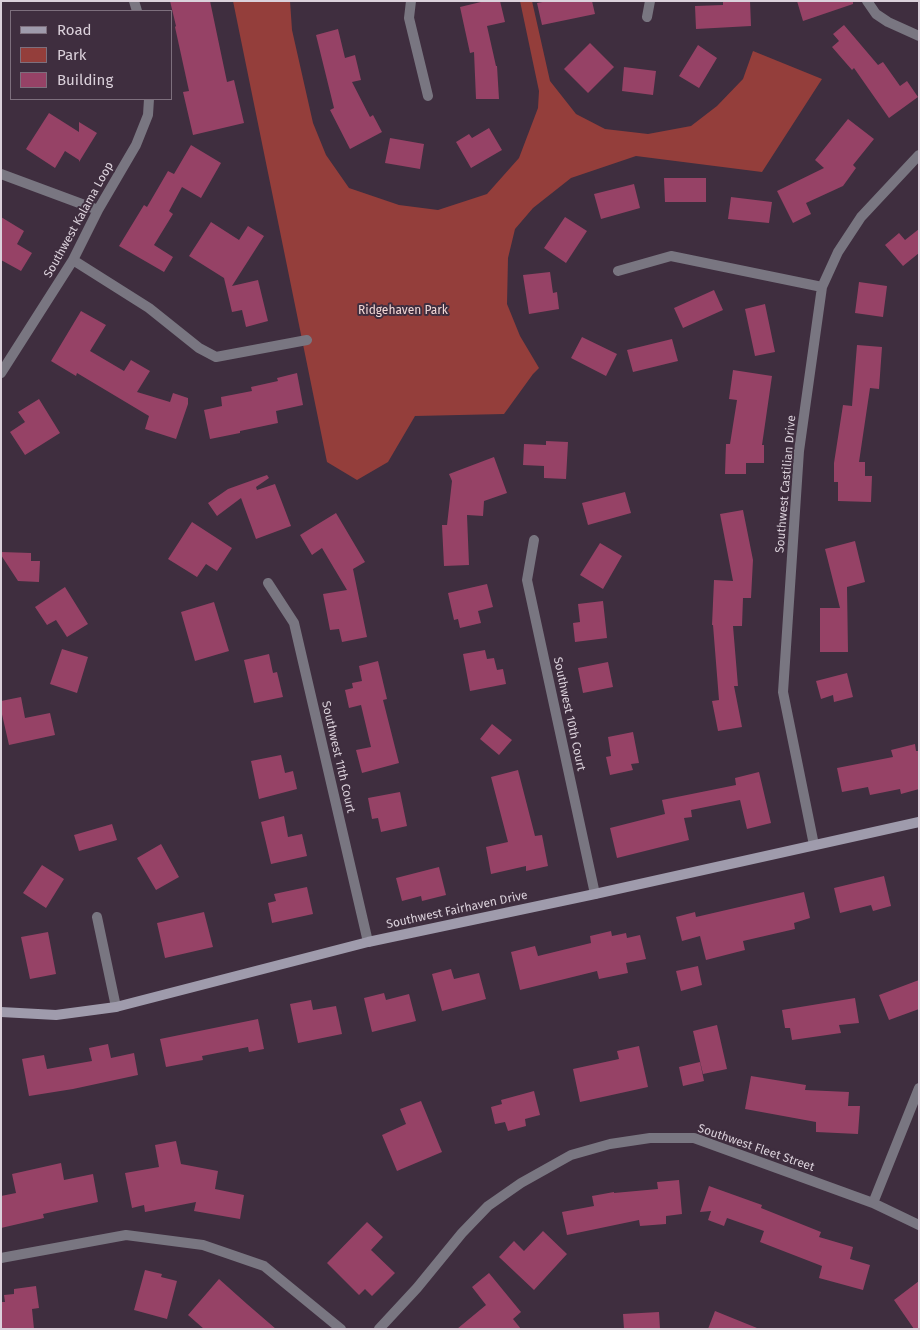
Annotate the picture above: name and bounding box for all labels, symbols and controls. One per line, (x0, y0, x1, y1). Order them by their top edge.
legend (10, 10, 172, 100)
text: Road (57, 21, 92, 39)
text: Park (57, 46, 87, 64)
text: Building (57, 71, 113, 89)
street label: Southwest Kalama Loop (41, 160, 117, 280)
park label: Ridgehaven Park (358, 304, 448, 318)
street label: Southwest Castilian Drive (773, 415, 799, 553)
street label: Southwest 10th Court (550, 656, 588, 772)
street label: Southwest 11th Court (318, 700, 358, 814)
street label: Southwest Fairhaven Drive (385, 888, 529, 932)
street label: Southwest Fleet Street (696, 1121, 816, 1175)

